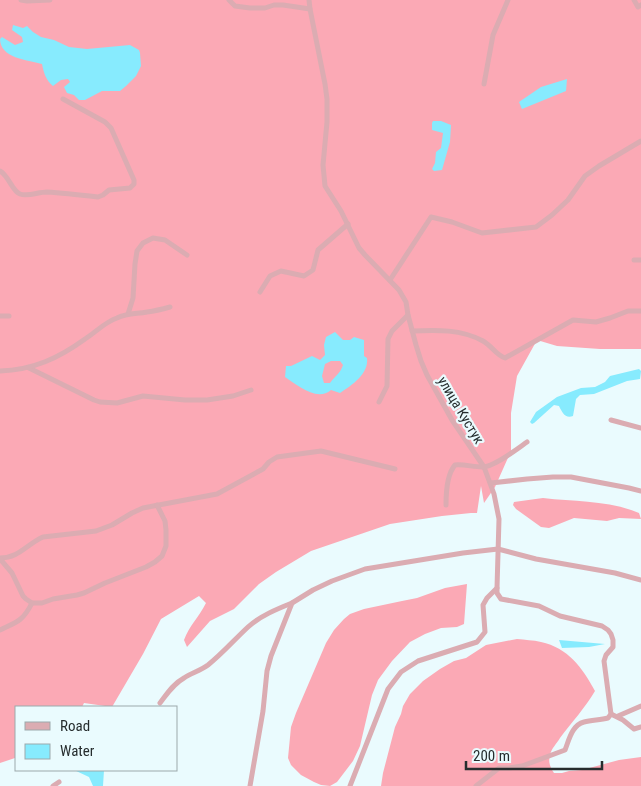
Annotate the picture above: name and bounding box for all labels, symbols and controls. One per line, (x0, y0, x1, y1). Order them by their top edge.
street label: улица Кустук (435, 374, 487, 447)
legend (15, 706, 178, 771)
text: Road (60, 717, 90, 735)
scale bar (466, 738, 602, 770)
text: Water (60, 742, 95, 760)
text: 200 m (473, 747, 510, 765)

